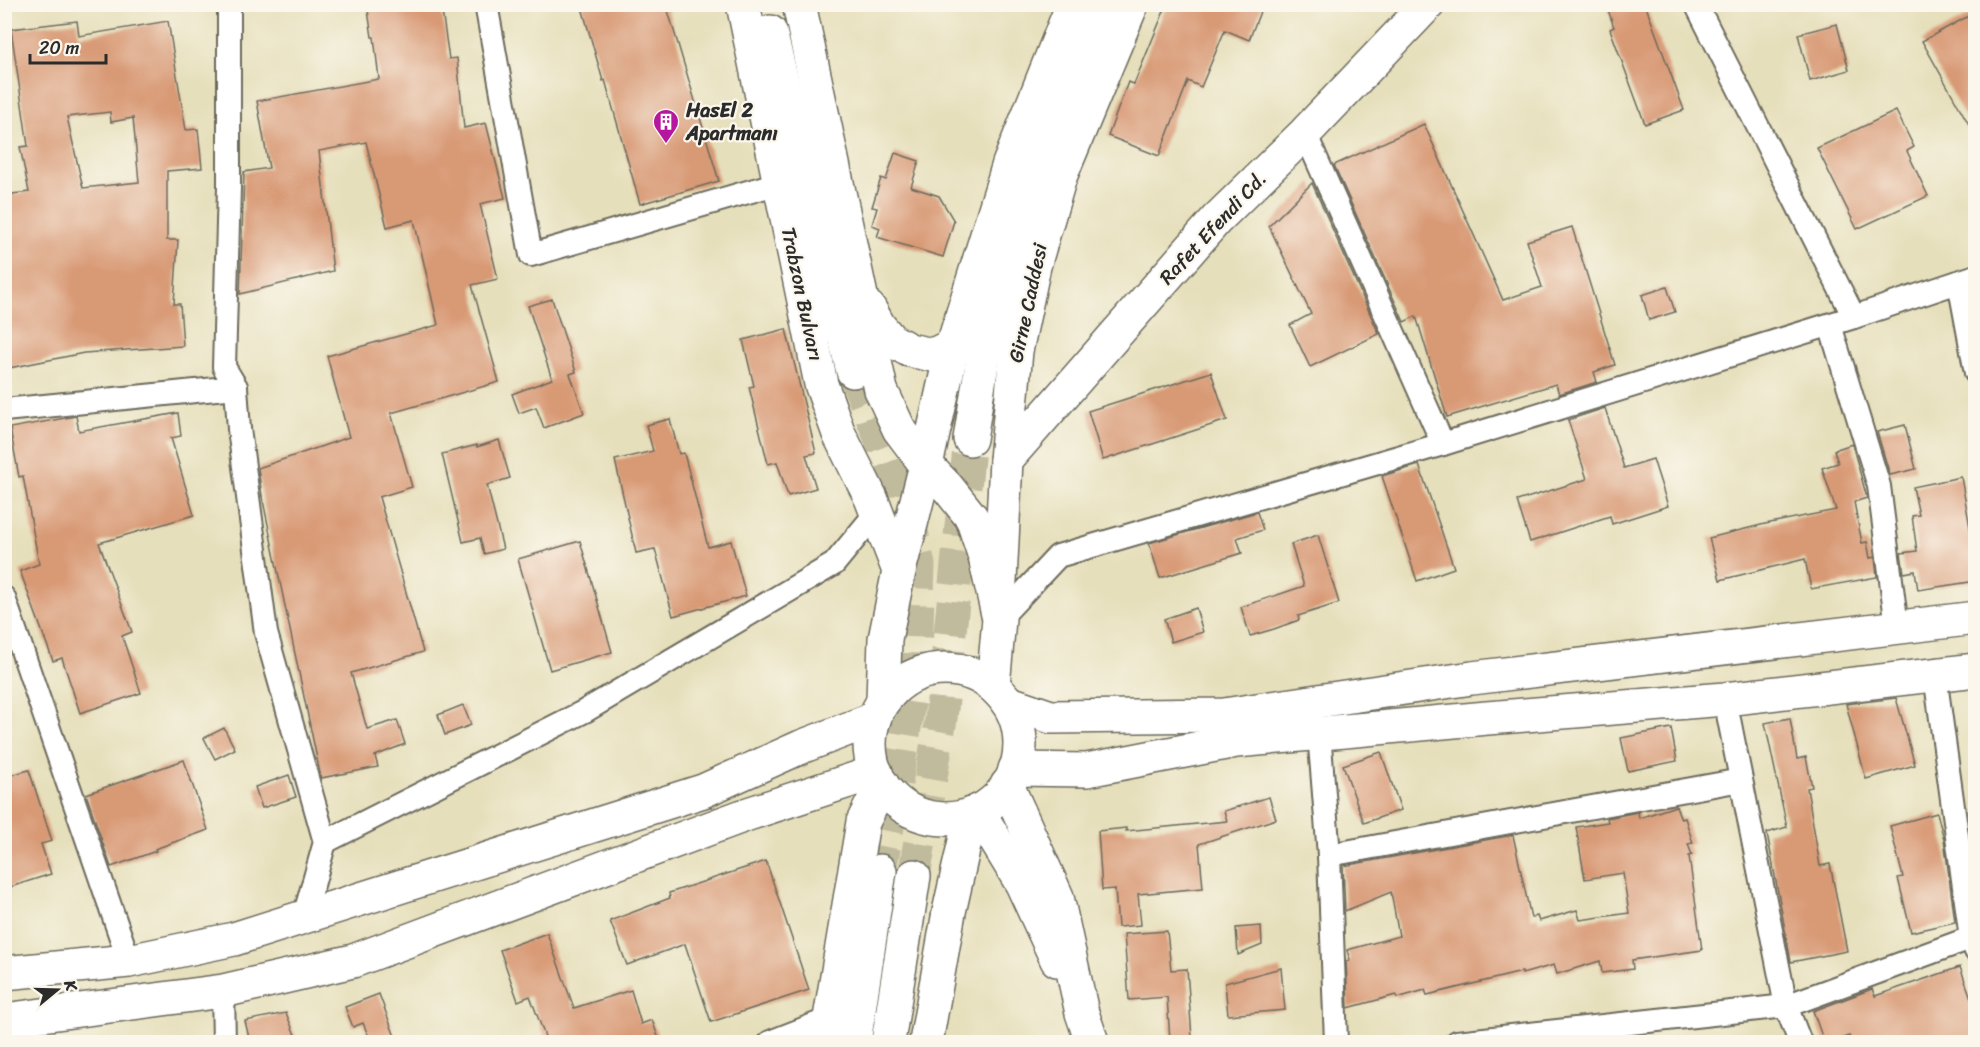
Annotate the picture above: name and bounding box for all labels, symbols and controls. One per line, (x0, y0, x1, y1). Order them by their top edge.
scale bar (30, 27, 106, 65)
text: 20 m (39, 32, 79, 64)
place label: HasEl 2 Apartmanı (685, 93, 778, 151)
building icon: HasEl 2 Apartmanı (651, 107, 681, 145)
street label: Rafet Efendi Cd. (1150, 163, 1276, 293)
street label: Trabzon Bulvarı (771, 224, 833, 364)
street label: Girne Caddesi (998, 239, 1058, 366)
north arrow (27, 960, 87, 1020)
text: K (55, 975, 86, 996)

